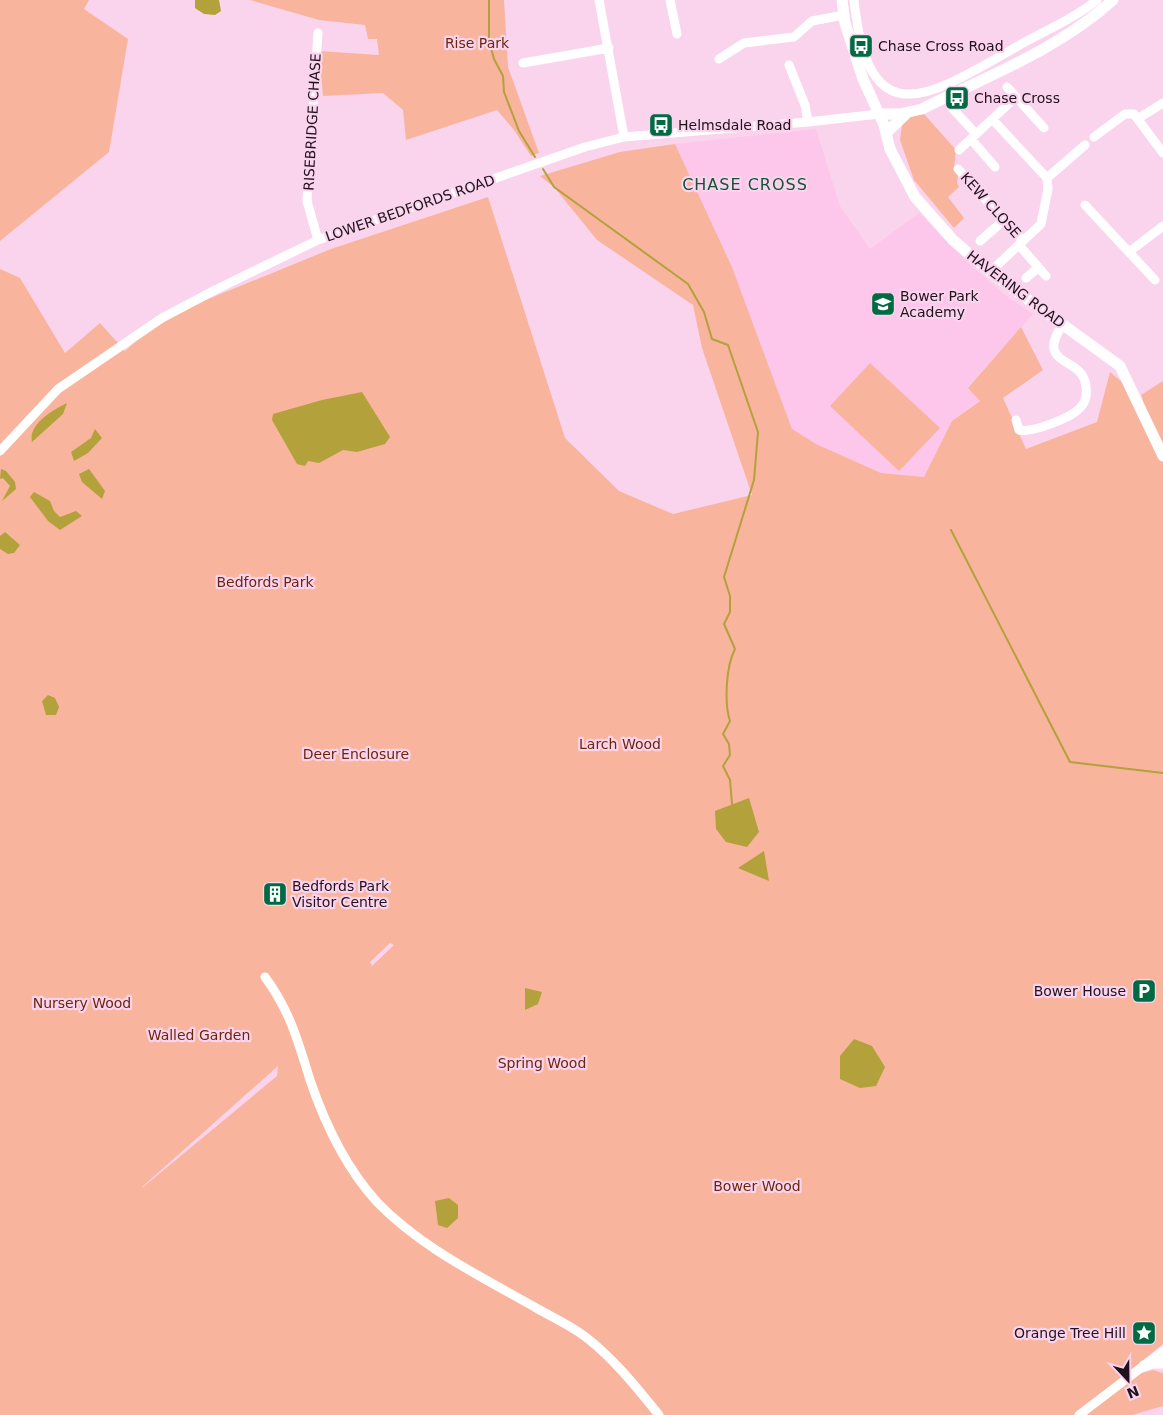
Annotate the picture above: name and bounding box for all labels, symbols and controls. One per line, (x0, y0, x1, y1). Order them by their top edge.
bus stop icon: Chase Cross Road (848, 33, 874, 59)
park label: Rise Park (445, 35, 510, 51)
place label: Chase Cross Road (878, 38, 1004, 54)
street label: RISEBRIDGE CHASE (300, 53, 324, 191)
bus stop icon: Chase Cross (944, 85, 970, 111)
place label: Chase Cross (974, 90, 1060, 106)
bus stop icon: Helmsdale Road (648, 112, 674, 138)
place label: Helmsdale Road (678, 117, 792, 133)
street label: KEW CLOSE (958, 169, 1024, 241)
street label: LOWER BEDFORDS ROAD (323, 171, 497, 245)
district label: CHASE CROSS (682, 175, 808, 194)
street label: HAVERING ROAD (964, 247, 1068, 331)
place label: Bower Park Academy (900, 288, 980, 320)
school or university icon: Bower Park Academy (870, 291, 896, 317)
park label: Bedfords Park (217, 574, 314, 590)
park label: Larch Wood (579, 736, 661, 752)
park label: Deer Enclosure (303, 746, 409, 762)
place label: Bedfords Park Visitor Centre (292, 878, 390, 910)
building icon: Bedfords Park Visitor Centre (262, 881, 288, 907)
parking icon: Bower House (1131, 978, 1157, 1004)
place label: Bower House (1034, 983, 1126, 999)
park label: Nursery Wood (33, 995, 131, 1011)
park label: Walled Garden (148, 1027, 250, 1043)
park label: Spring Wood (498, 1055, 586, 1071)
park label: Bower Wood (713, 1178, 801, 1194)
place icon: Orange Tree Hill (1131, 1320, 1157, 1346)
place label: Orange Tree Hill (1014, 1325, 1126, 1341)
north arrow (1103, 1355, 1153, 1405)
text: N (1124, 1382, 1141, 1402)

